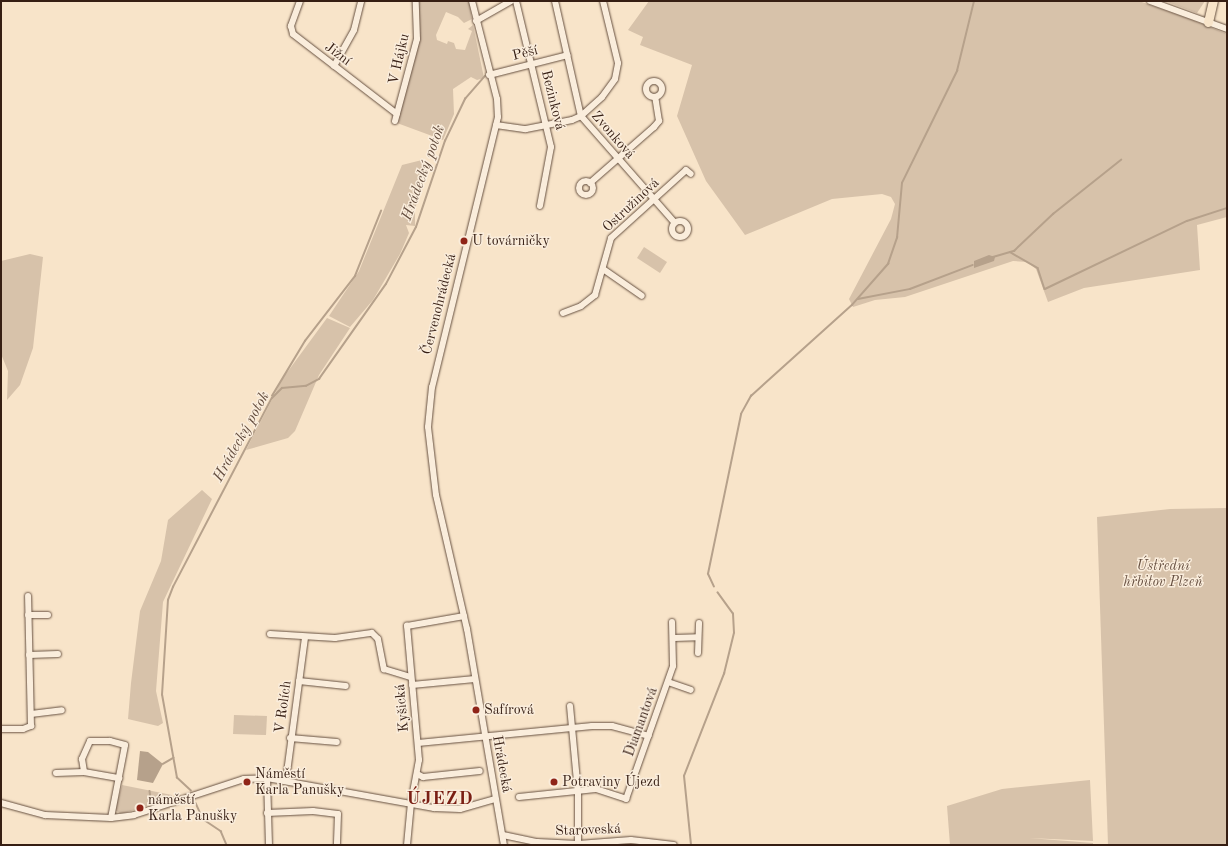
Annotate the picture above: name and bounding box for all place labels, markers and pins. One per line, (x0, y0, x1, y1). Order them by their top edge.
place label: U továrničky (472, 233, 550, 249)
marker: U továrničky (459, 236, 469, 246)
place label: Safírová (484, 702, 534, 718)
marker: Safírová (471, 705, 481, 715)
place label: Náměstí Karla Panušky (255, 766, 344, 798)
place label: Potraviny Újezd (562, 774, 660, 790)
marker: Náměstí Karla Panušky (242, 777, 252, 787)
marker: Potraviny Újezd (549, 777, 559, 787)
place label: náměstí Karla Panušky (148, 792, 237, 824)
marker: náměstí Karla Panušky (135, 803, 145, 813)

